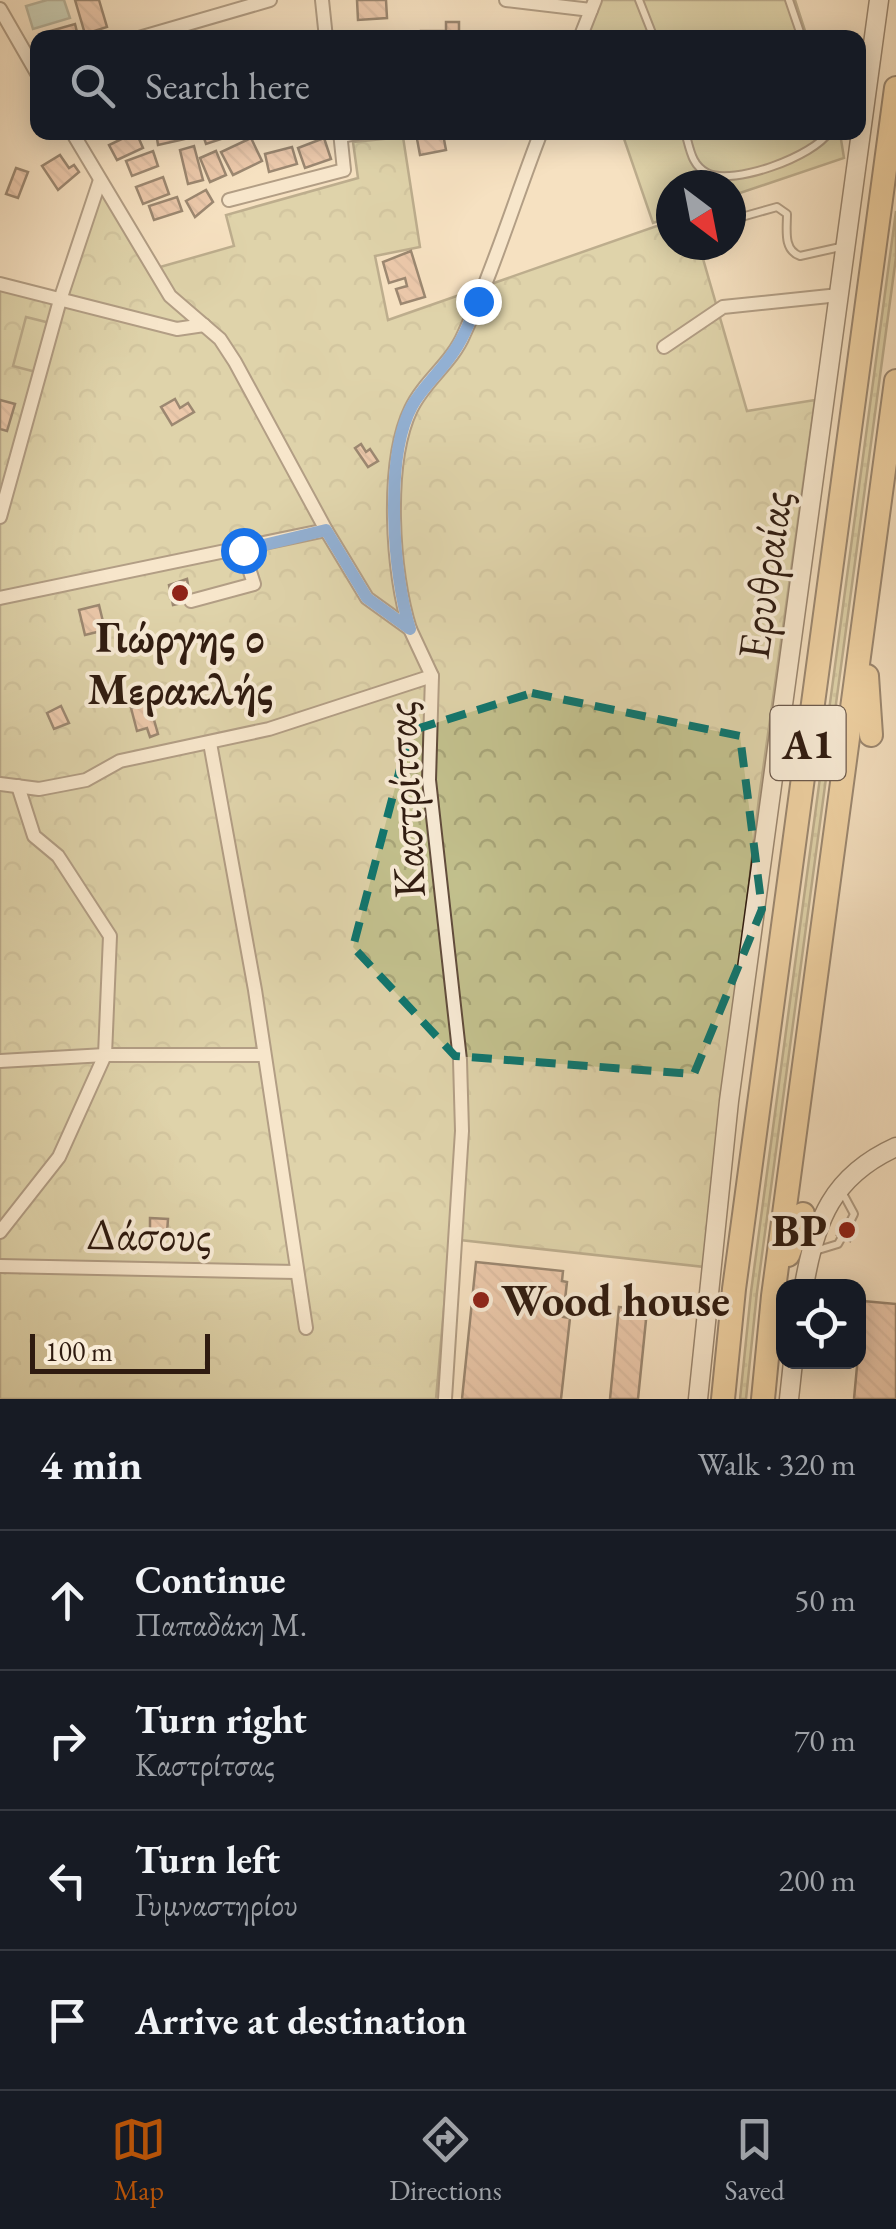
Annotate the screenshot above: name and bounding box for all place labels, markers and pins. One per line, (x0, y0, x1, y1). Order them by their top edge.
marker: Γιώργης ο Μερακλής (169, 582, 191, 604)
place label: Γιώργης ο Μερακλής (87, 607, 273, 717)
place label: BP (772, 1201, 827, 1259)
marker: BP (836, 1219, 858, 1241)
place label: Wood house (501, 1271, 730, 1329)
marker: Wood house (470, 1289, 492, 1311)

